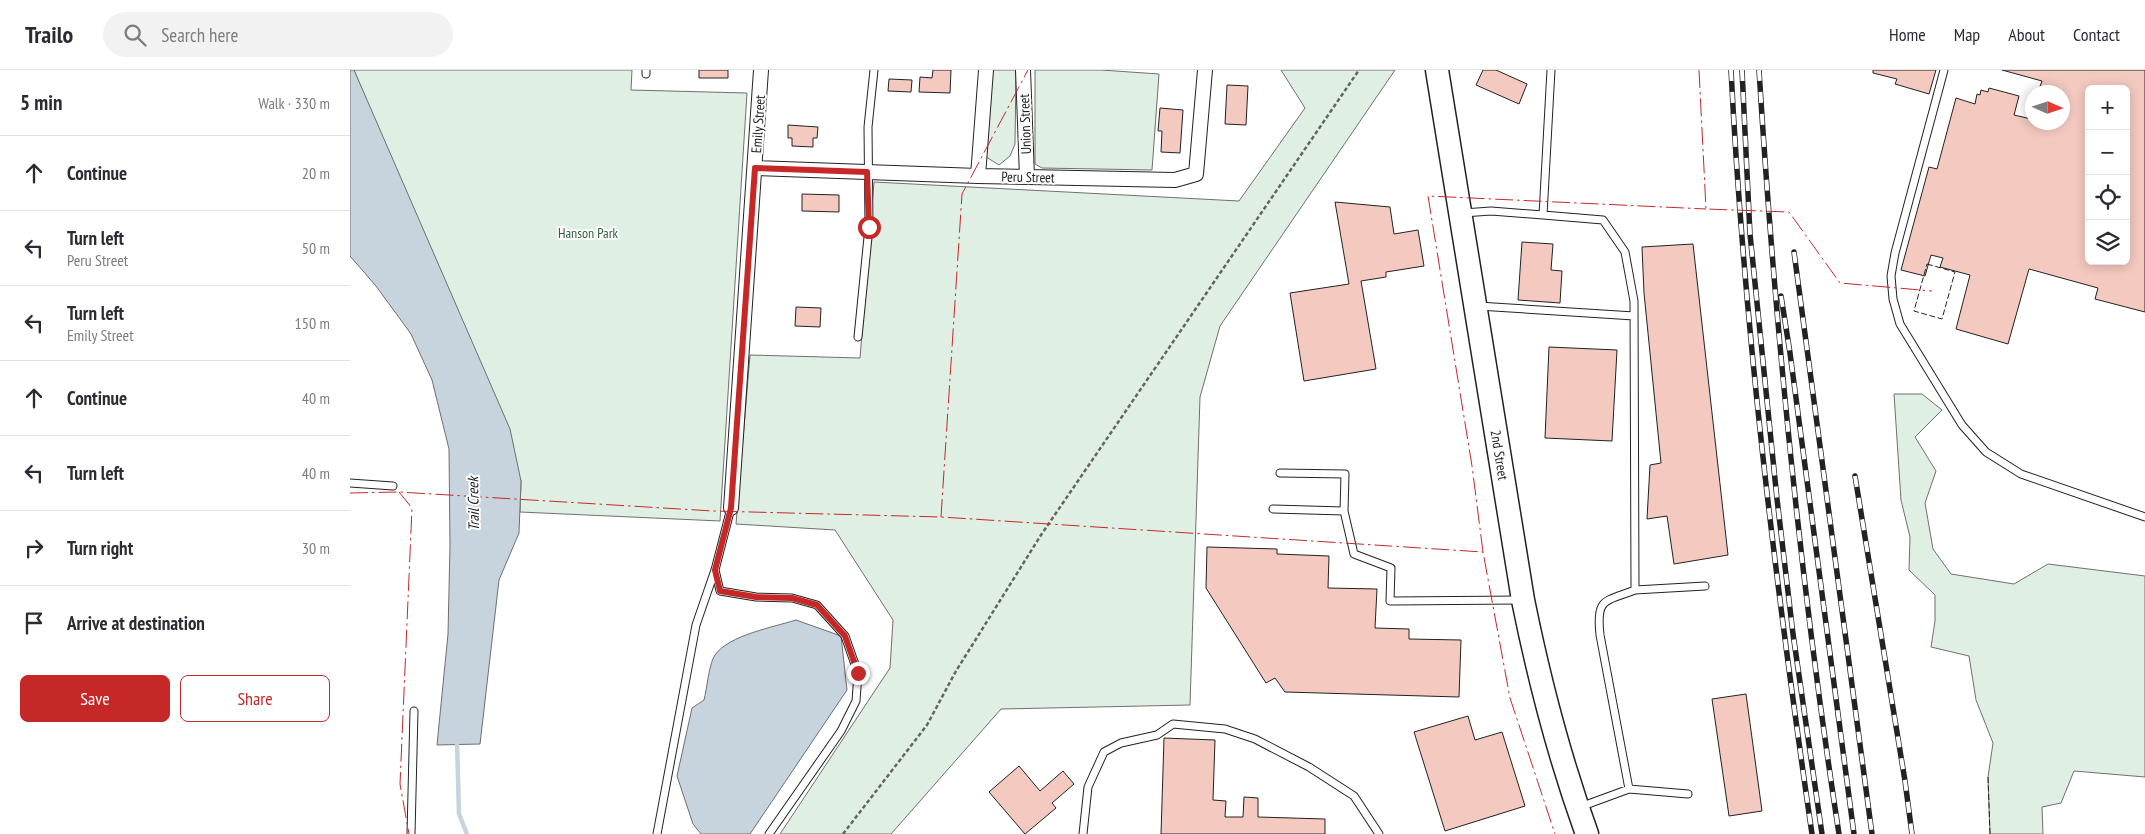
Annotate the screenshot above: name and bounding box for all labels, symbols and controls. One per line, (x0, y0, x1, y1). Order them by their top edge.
search box (103, 12, 453, 57)
text: Trailo (25, 19, 73, 50)
icon: search (121, 21, 149, 49)
text: Search here (161, 23, 238, 47)
text: Home (1889, 23, 1926, 46)
text: Map (1954, 23, 1980, 46)
text: About (2008, 23, 2045, 46)
text: Contact (2073, 23, 2120, 46)
north arrow (2025, 85, 2070, 130)
map controls (2085, 85, 2130, 265)
button: + (2085, 85, 2130, 130)
text: 5 min (20, 89, 62, 116)
text: Walk · 330 m (258, 93, 330, 113)
street label: Union Street (1015, 93, 1035, 155)
street label: Emily Street (747, 94, 769, 154)
button: − (2085, 130, 2130, 175)
icon: ahead (20, 159, 48, 187)
text: Continue (67, 161, 127, 185)
text: 20 m (302, 163, 330, 183)
street label: Peru Street (1001, 168, 1055, 186)
button: locate (2085, 175, 2130, 220)
route start (858, 216, 881, 239)
button: layers (2085, 220, 2130, 265)
park label: Hanson Park (558, 224, 619, 242)
text: Turn left (67, 226, 124, 250)
icon: left (20, 234, 48, 262)
text: 50 m (302, 238, 330, 258)
text: Peru Street (67, 250, 128, 270)
text: Turn left (67, 301, 124, 325)
icon: left (20, 309, 48, 337)
text: 150 m (295, 313, 330, 333)
text: Emily Street (67, 325, 134, 345)
icon: ahead (20, 384, 48, 412)
text: Continue (67, 386, 127, 410)
text: 40 m (302, 388, 330, 408)
street label: 2nd Street (1487, 429, 1512, 481)
icon: left (20, 459, 48, 487)
text: Turn left (67, 461, 124, 485)
text: 40 m (302, 463, 330, 483)
water label: Trail Creek (463, 474, 483, 531)
icon: right (20, 534, 48, 562)
text: Turn right (67, 536, 133, 560)
text: 30 m (302, 538, 330, 558)
icon: arrive (20, 609, 48, 637)
text: Arrive at destination (67, 611, 205, 635)
route end (847, 662, 870, 685)
button: Save (20, 675, 170, 722)
button: Share (180, 675, 330, 722)

